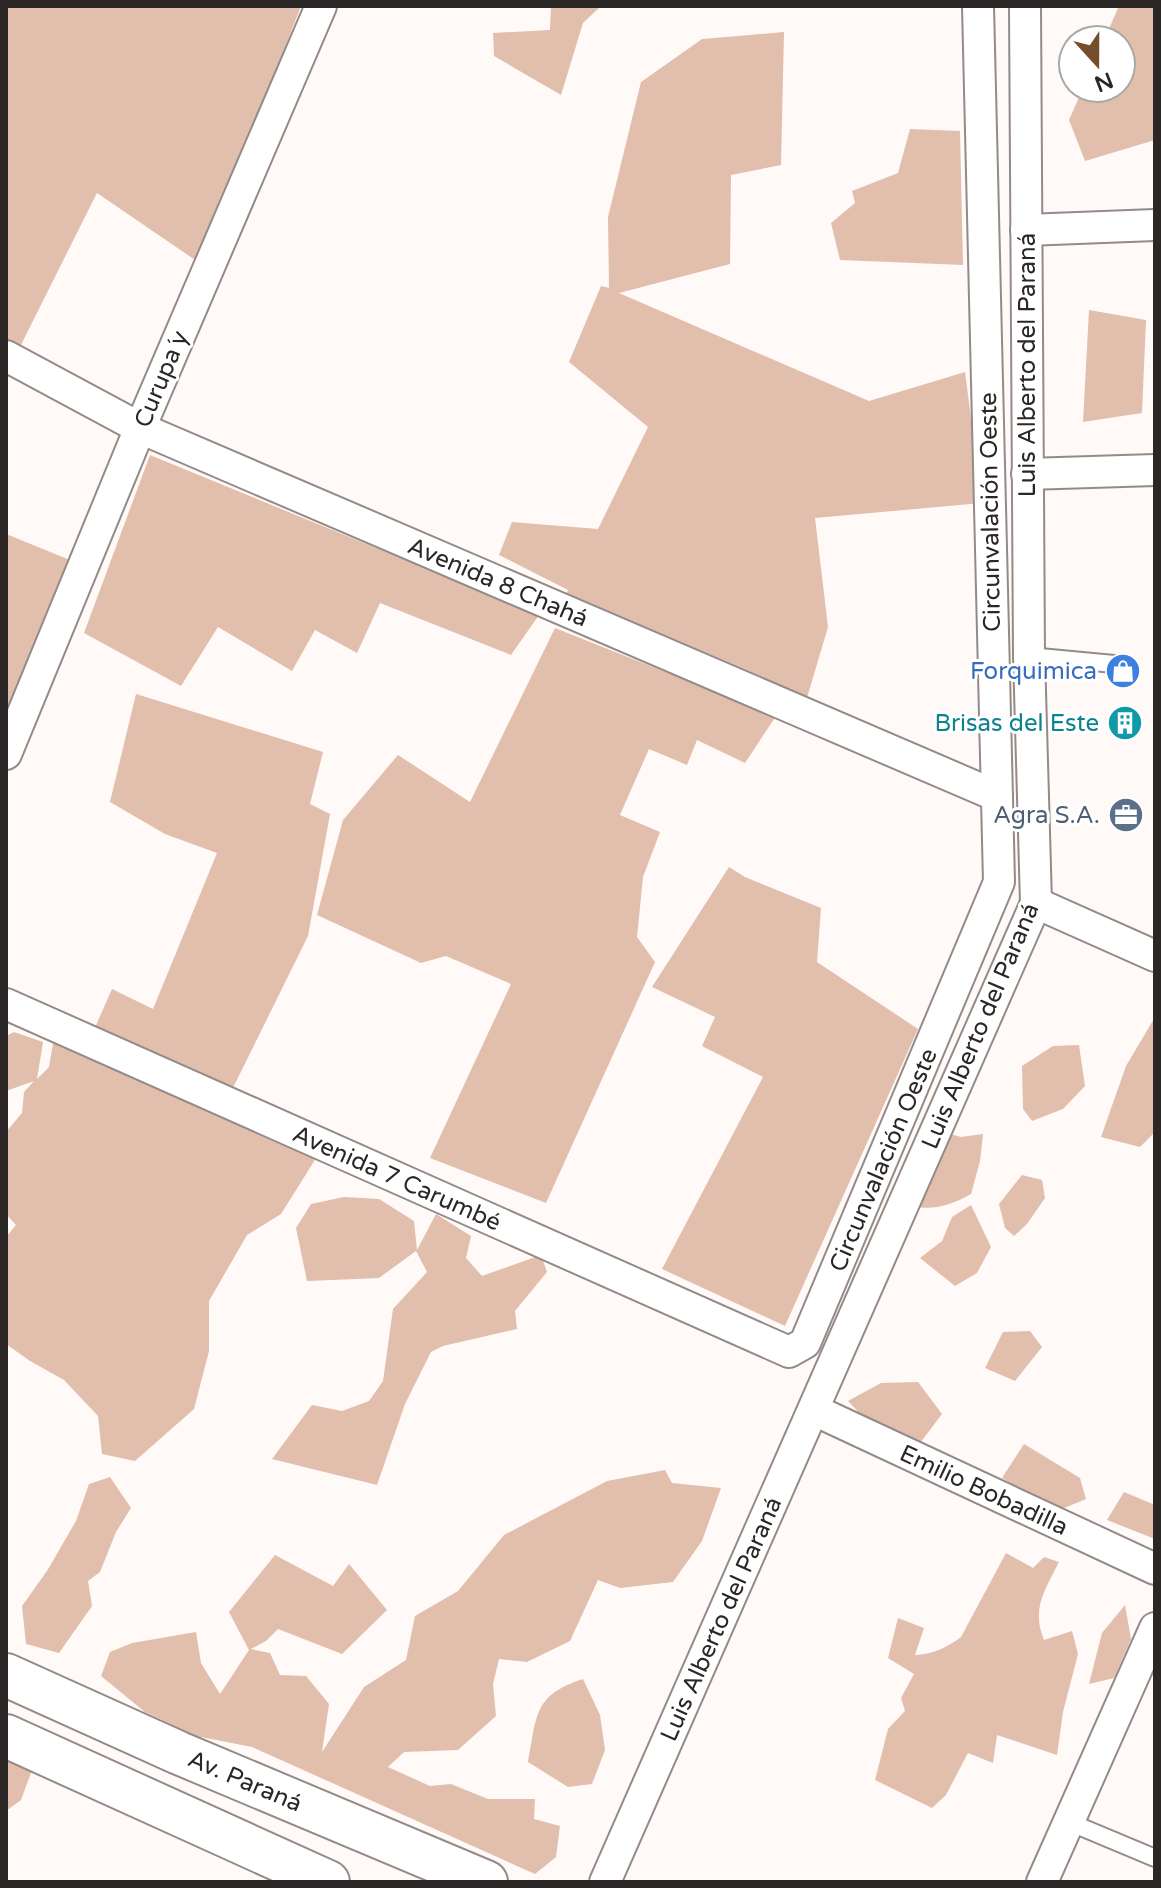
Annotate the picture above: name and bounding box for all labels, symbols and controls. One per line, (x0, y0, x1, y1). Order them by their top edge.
north arrow (1057, 24, 1137, 104)
text: N (1091, 66, 1117, 97)
street label: Luis Alberto del Paraná (1013, 233, 1042, 497)
street label: Curupa´y (128, 326, 195, 432)
street label: Circunvalación Oeste (974, 392, 1007, 632)
street label: Avenida 8 Chahá (403, 531, 592, 633)
shop icon: Forquimica (1104, 652, 1142, 690)
place label: Forquimica (970, 657, 1097, 686)
building icon: Brisas del Este (1106, 704, 1144, 742)
place label: Brisas del Este (934, 709, 1099, 738)
office icon: Agra S.A. (1107, 796, 1145, 834)
place label: Agra S.A. (993, 801, 1100, 830)
street label: Luis Alberto del Paraná (915, 899, 1045, 1154)
street label: Circunvalación Oeste (823, 1044, 944, 1276)
street label: Avenida 7 Carumbé (288, 1120, 505, 1237)
street label: Emilio Bobadilla (895, 1439, 1072, 1542)
street label: Luis Alberto del Paraná (654, 1493, 788, 1746)
street label: Av. Paraná (183, 1744, 306, 1818)

